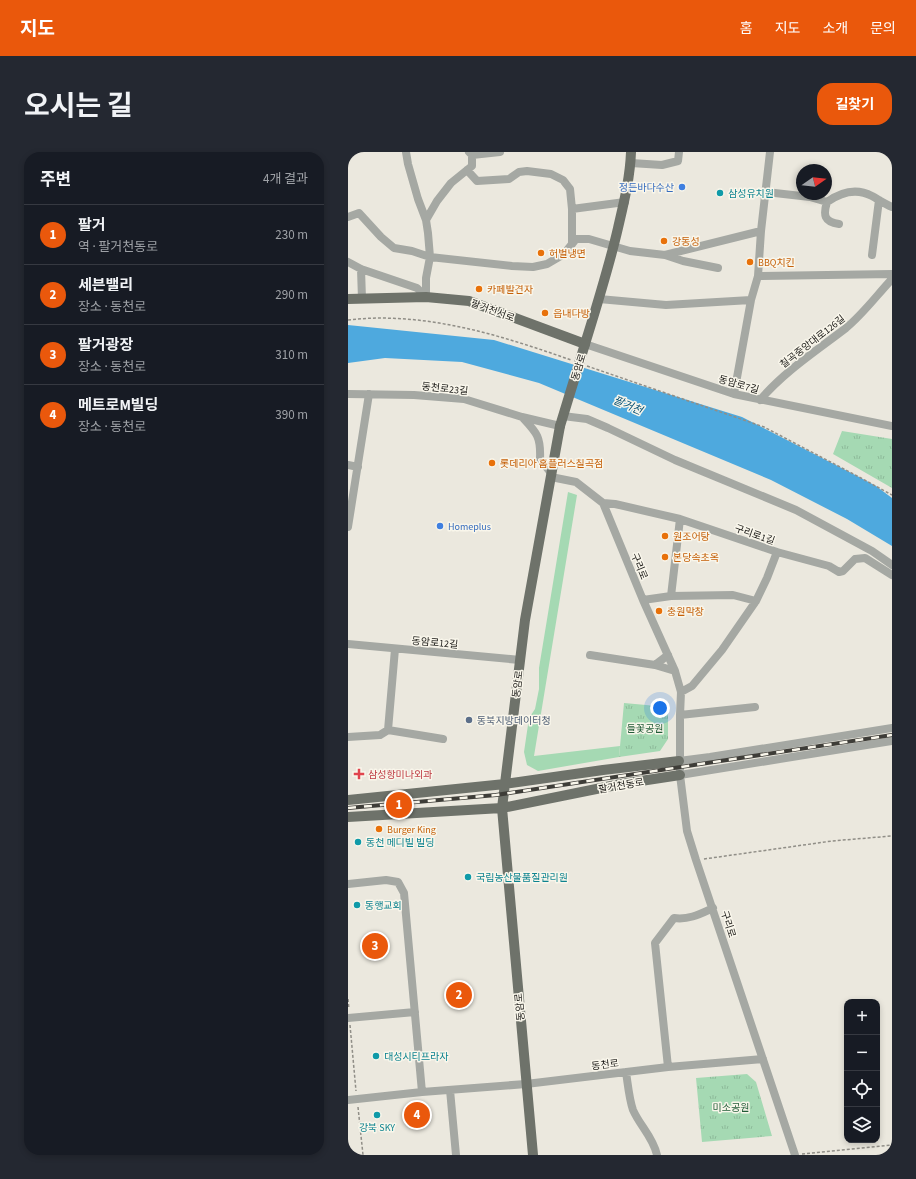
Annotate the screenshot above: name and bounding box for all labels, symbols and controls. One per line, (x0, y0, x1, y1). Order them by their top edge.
text: 지도 (20, 16, 55, 43)
text: 홈 (740, 19, 753, 39)
text: 지도 (775, 19, 800, 39)
text: 소개 (822, 19, 848, 39)
text: 문의 (870, 19, 896, 39)
button: 길찾기 (817, 83, 892, 125)
text: 오시는 길 (24, 86, 133, 126)
north arrow (796, 164, 832, 200)
text: 주변 (40, 168, 71, 192)
text: 4개 결과 (263, 170, 308, 188)
place label: 정든바다수산 (619, 181, 674, 195)
marker: 정든바다수산 (677, 182, 687, 192)
place label: 삼성유치원 (728, 187, 774, 201)
marker: 삼성유치원 (715, 188, 725, 198)
text: 팔거 (78, 215, 106, 236)
text: 1 (50, 226, 56, 244)
text: 230 m (275, 226, 308, 244)
place label: 강동성 (672, 235, 700, 249)
marker: 강동성 (659, 236, 669, 246)
text: 역 · 팔거천동로 (78, 238, 158, 256)
place label: 허벌냉면 (549, 247, 586, 261)
marker: 허벌냉면 (536, 248, 546, 258)
place label: BBQ치킨 (758, 256, 795, 270)
marker: BBQ치킨 (745, 257, 755, 267)
text: 세븐밸리 (78, 275, 133, 296)
place label: 카페발견자 (487, 283, 534, 297)
marker: 카페발견자 (474, 284, 484, 294)
text: 2 (50, 286, 56, 304)
text: 290 m (275, 286, 308, 304)
street label: 팔거천서로 (469, 296, 517, 325)
text: 장소 · 동천로 (78, 298, 146, 316)
place label: 읍내다방 (553, 307, 590, 321)
marker: 읍내다방 (540, 308, 550, 318)
street label: 칠곡중앙대로126길 (777, 312, 848, 372)
text: 팔거광장 (78, 335, 133, 356)
text: 3 (50, 346, 56, 364)
text: 310 m (275, 346, 308, 364)
street label: 동암로 (568, 352, 590, 383)
text: 장소 · 동천로 (78, 358, 146, 376)
street label: 동암로7길 (717, 372, 761, 397)
street label: 동천로23길 (421, 380, 469, 398)
water label: 팔거천 (611, 393, 646, 419)
text: 메트로M빌딩 (78, 395, 158, 416)
text: 4 (50, 406, 56, 424)
text: 390 m (275, 406, 308, 424)
text: 장소 · 동천로 (78, 418, 146, 436)
place label: 롯데리아 홈플러스칠곡점 (500, 457, 603, 471)
marker: 롯데리아 홈플러스칠곡점 (487, 458, 497, 468)
place label: Homeplus (448, 520, 491, 534)
marker: Homeplus (435, 521, 445, 531)
street label: 구리로1길 (733, 522, 777, 548)
place label: 원조어탕 (673, 530, 710, 544)
marker: 원조어탕 (660, 531, 670, 541)
street label: 구리로 (627, 551, 651, 582)
place label: 본당속초옥 (673, 551, 719, 565)
marker: 본당속초옥 (660, 552, 670, 562)
place label: 충원막창 (667, 605, 704, 619)
marker: 충원막창 (654, 606, 664, 616)
street label: 동암로12길 (411, 634, 459, 652)
street label: 동암로 (509, 670, 527, 699)
your location (650, 698, 670, 718)
place label: 동북지방데이터청 (477, 714, 551, 728)
marker: 동북지방데이터청 (464, 715, 474, 725)
park label: 들꽃공원 (627, 722, 663, 736)
marker: 삼성항미나외과 (353, 768, 365, 780)
place label: 삼성항미나외과 (368, 768, 432, 782)
street label: 팔거천동로 (597, 775, 645, 797)
pin: 1 (386, 790, 412, 820)
place label: Burger King (387, 823, 436, 837)
marker: Burger King (374, 824, 384, 834)
place label: 동천 메디빌 빌딩 (366, 836, 434, 850)
marker: 동천 메디빌 빌딩 (353, 837, 363, 847)
place label: 국립농산물품질관리원 (476, 871, 568, 885)
marker: 국립농산물품질관리원 (463, 872, 473, 882)
place label: 동행교회 (365, 899, 402, 913)
marker: 동행교회 (352, 900, 362, 910)
street label: 구리로 (717, 909, 739, 940)
pin: 3 (362, 931, 388, 961)
pin: 2 (446, 980, 472, 1010)
street label: 동암로 (512, 993, 528, 1021)
map controls (844, 999, 880, 1143)
button: + (844, 999, 880, 1035)
button: − (844, 1035, 880, 1071)
place label: 대성시티프라자 (384, 1050, 449, 1064)
marker: 대성시티프라자 (371, 1051, 381, 1061)
street label: 동천로 (591, 1056, 620, 1074)
button: locate (844, 1071, 880, 1107)
pin: 4 (404, 1100, 430, 1130)
park label: 미소공원 (713, 1101, 749, 1115)
button: layers (844, 1107, 880, 1143)
marker: 강북 SKY (372, 1110, 382, 1120)
place label: 강북 SKY (359, 1121, 395, 1135)

